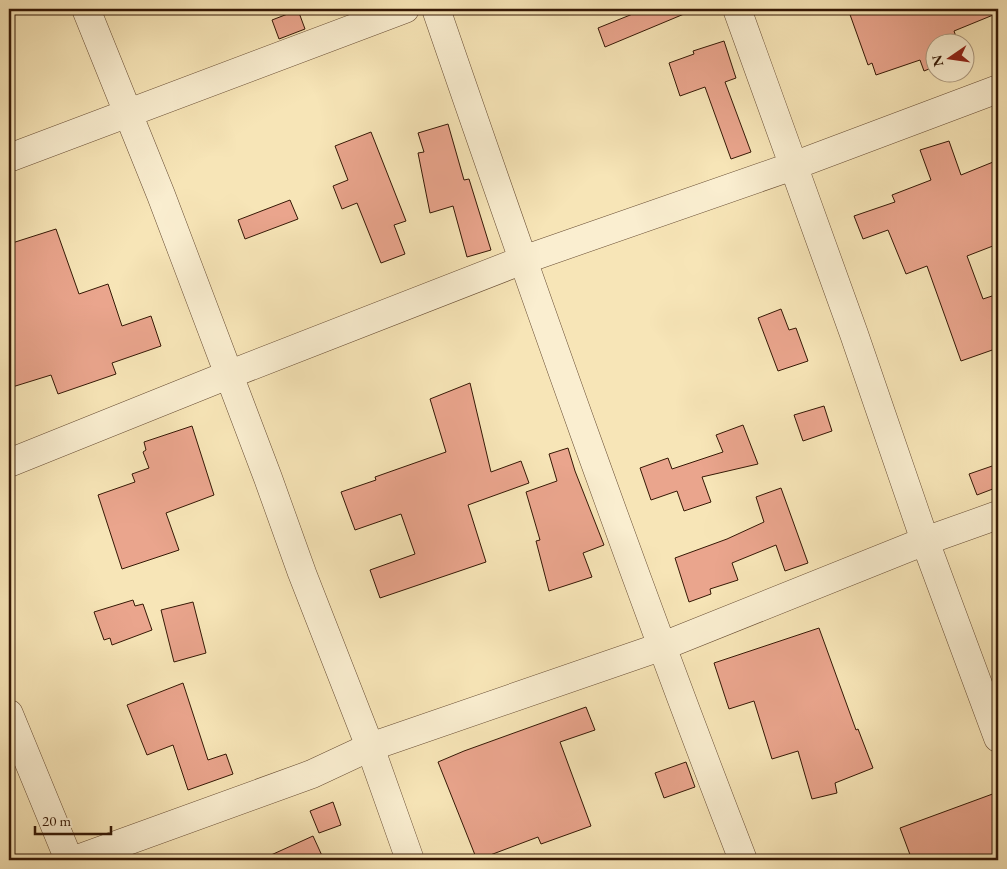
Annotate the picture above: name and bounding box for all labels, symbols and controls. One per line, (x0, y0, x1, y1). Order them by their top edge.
north arrow (924, 32, 974, 82)
text: N (927, 53, 947, 68)
scale bar (35, 804, 111, 836)
text: 20 m (42, 811, 71, 830)

